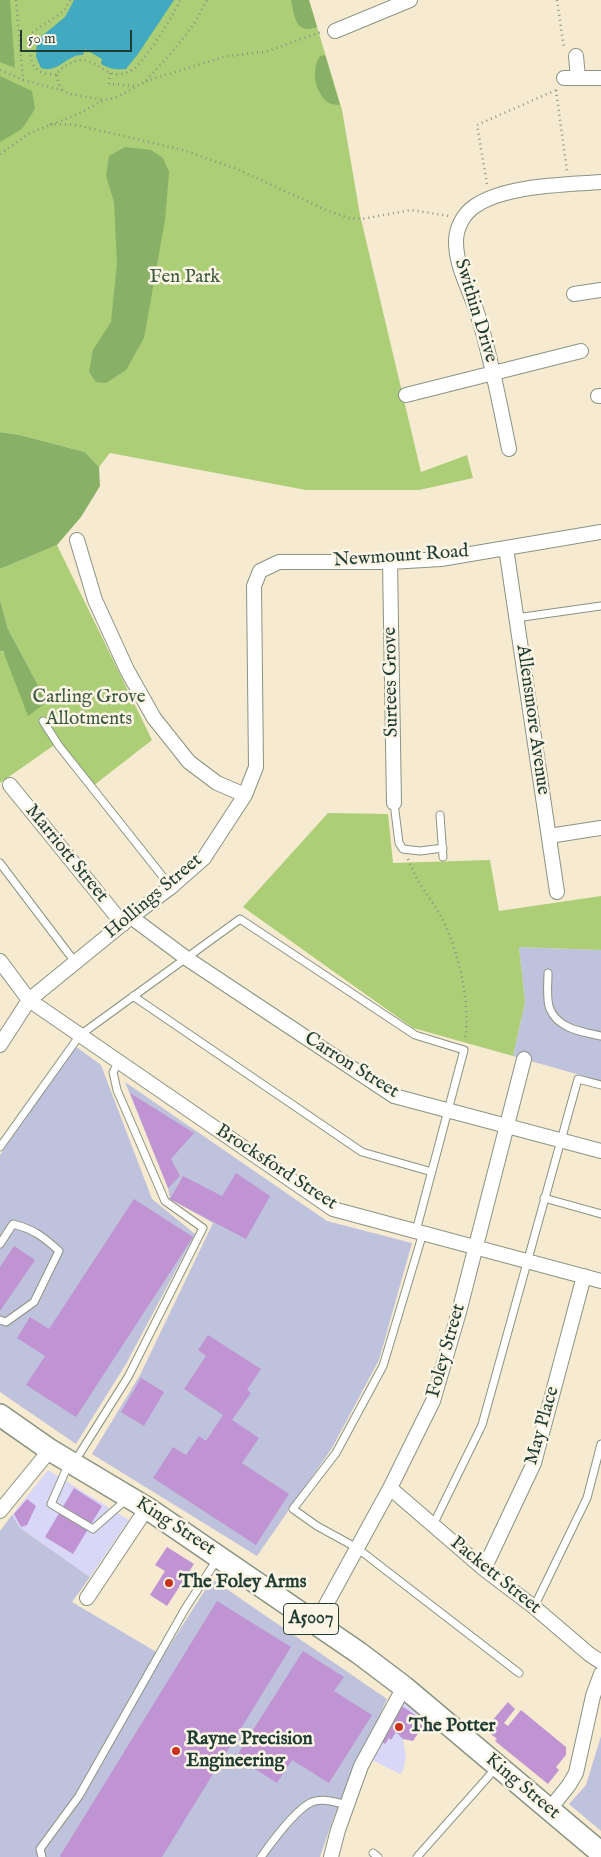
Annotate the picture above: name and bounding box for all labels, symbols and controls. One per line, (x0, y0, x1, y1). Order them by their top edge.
scale bar (22, 20, 135, 52)
text: 50 m (28, 29, 56, 48)
street label: Swithin Drive (448, 256, 502, 366)
park label: Fen Park (149, 267, 221, 289)
street label: Newmount Road (333, 541, 469, 573)
street label: Surtees Grove (380, 627, 404, 737)
street label: Allensmore Avenue (510, 643, 554, 797)
park label: Carling Grove Allotments (33, 687, 145, 731)
street label: Marriott Street (19, 800, 113, 908)
street label: Hollings Street (101, 850, 207, 944)
street label: Carron Street (299, 1028, 403, 1104)
street label: Brocksford Street (211, 1120, 341, 1216)
street label: Foley Street (423, 1301, 471, 1401)
street label: May Place (521, 1384, 565, 1468)
street label: King Street (131, 1493, 219, 1561)
street label: Packett Street (445, 1532, 545, 1620)
place label: The Foley Arms (179, 1572, 306, 1594)
marker: The Foley Arms (163, 1577, 175, 1589)
road number: A5007 (284, 1604, 338, 1635)
place label: The Potter (409, 1716, 495, 1738)
marker: The Potter (393, 1721, 405, 1733)
place label: Rayne Precision Engineering (186, 1729, 313, 1773)
marker: Rayne Precision Engineering (170, 1745, 182, 1757)
street label: King Street (480, 1749, 564, 1825)

